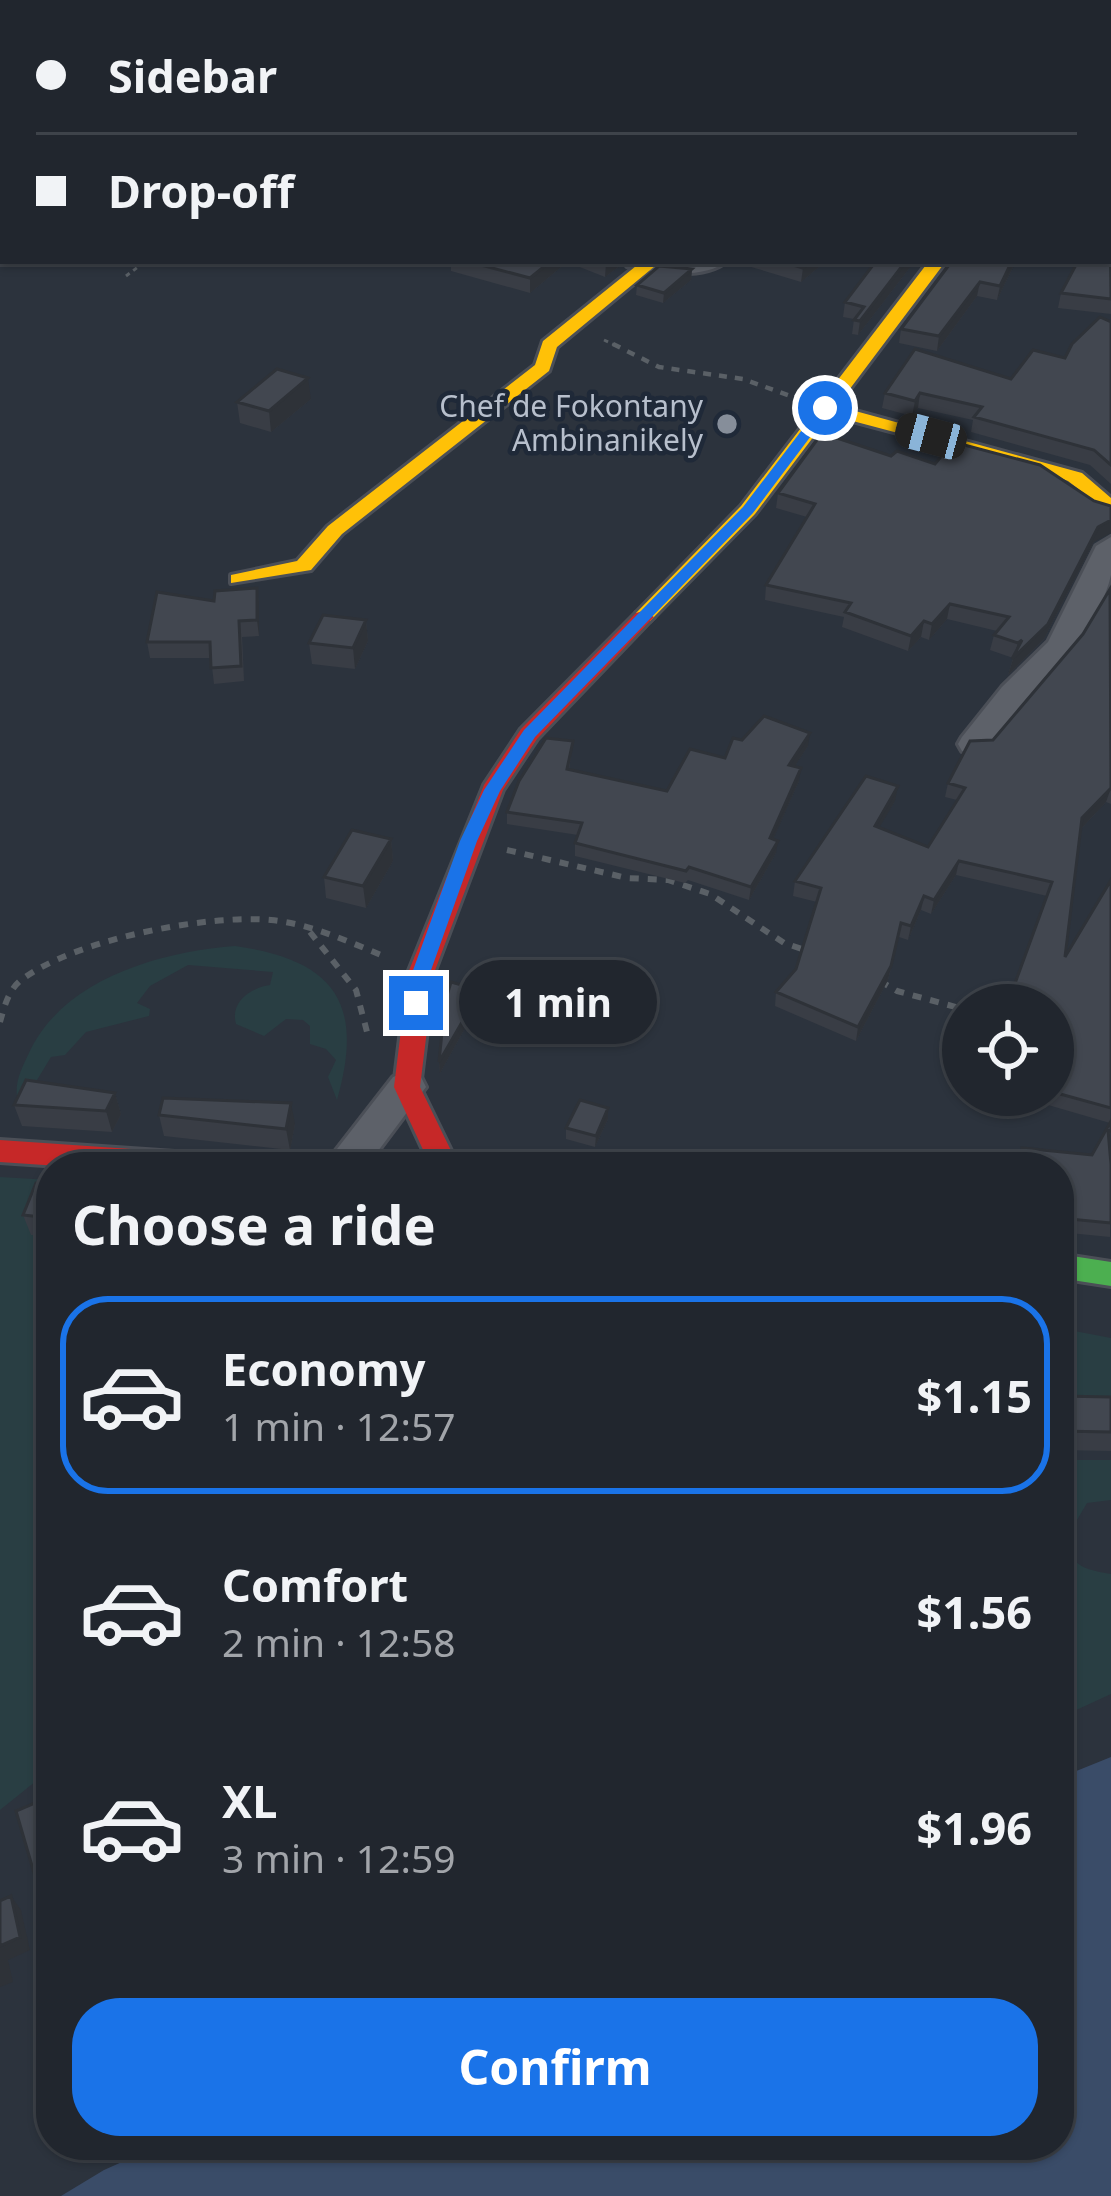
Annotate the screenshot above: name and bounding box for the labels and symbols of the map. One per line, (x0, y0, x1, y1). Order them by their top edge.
route start (798, 381, 852, 435)
place label: Chef de Fokontany Ambinanikely (439, 385, 704, 460)
car (892, 409, 970, 463)
marker: Chef de Fokontany Ambinanikely (714, 411, 740, 437)
callout: 1 min (458, 961, 656, 1045)
route end (389, 976, 443, 1030)

